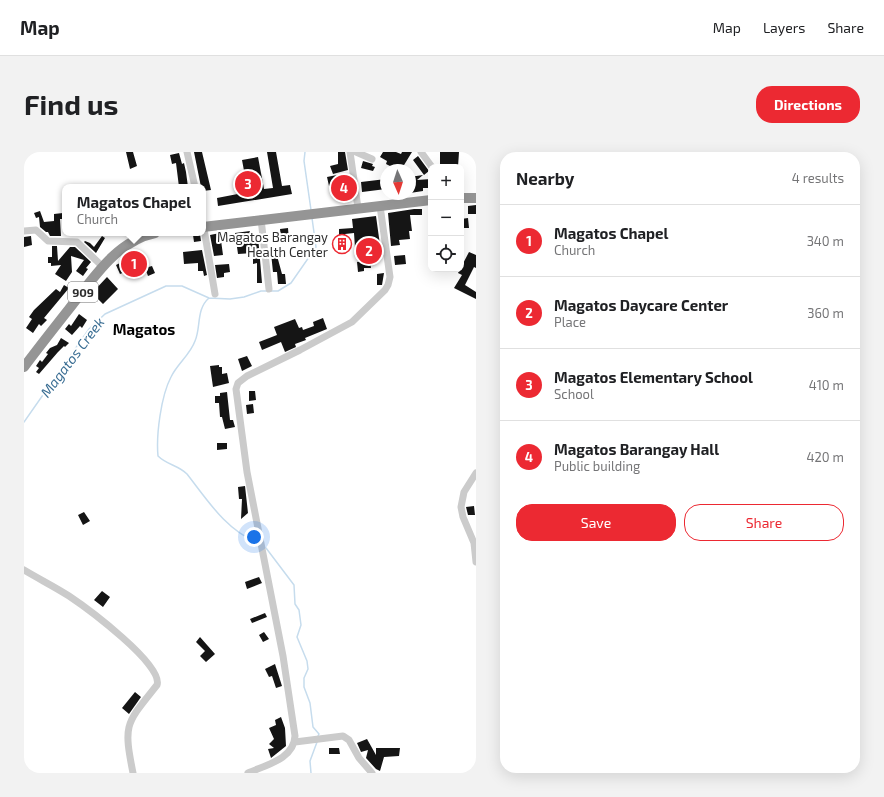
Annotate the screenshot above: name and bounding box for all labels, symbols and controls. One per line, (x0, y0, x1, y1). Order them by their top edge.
text: Map (20, 16, 60, 39)
text: Map (713, 19, 741, 36)
text: Layers (763, 19, 805, 36)
text: Share (827, 19, 864, 36)
button: Directions (756, 86, 860, 123)
text: Find us (24, 87, 118, 121)
north arrow (380, 164, 416, 200)
map controls (428, 164, 464, 272)
button: + (428, 164, 464, 200)
text: Nearby (516, 168, 574, 188)
pin: 3 (235, 169, 261, 199)
text: 4 results (792, 170, 844, 186)
pin: 4 (331, 173, 357, 203)
popup (62, 184, 206, 236)
text: Magatos Chapel (77, 193, 191, 211)
button: − (428, 200, 464, 236)
text: Church (77, 211, 118, 227)
text: Magatos Chapel (554, 224, 668, 242)
place label: Magatos Barangay Health Center (217, 229, 328, 260)
building icon: Magatos Barangay Health Center (331, 233, 353, 255)
text: 1 (526, 233, 532, 249)
text: 340 m (807, 233, 844, 249)
pin: 2 (356, 236, 382, 266)
button: locate (428, 236, 464, 272)
text: Church (554, 242, 595, 258)
pin: 1 (121, 249, 147, 279)
road number: 909 (68, 282, 98, 302)
text: Magatos Daycare Center (554, 296, 728, 314)
text: 2 (525, 305, 533, 321)
text: 360 m (807, 305, 844, 321)
water label: Magatos Creek (36, 314, 108, 400)
text: Place (554, 314, 586, 330)
district label: Magatos (113, 320, 175, 338)
text: Magatos Elementary School (554, 368, 753, 386)
text: 3 (525, 377, 533, 393)
text: 410 m (809, 377, 844, 393)
text: School (554, 386, 594, 402)
text: Magatos Barangay Hall (554, 440, 719, 458)
text: 4 (525, 449, 533, 465)
text: 420 m (807, 449, 844, 465)
text: Public building (554, 458, 640, 474)
button: Save (516, 504, 676, 541)
button: Share (684, 504, 844, 541)
your location (244, 527, 264, 547)

